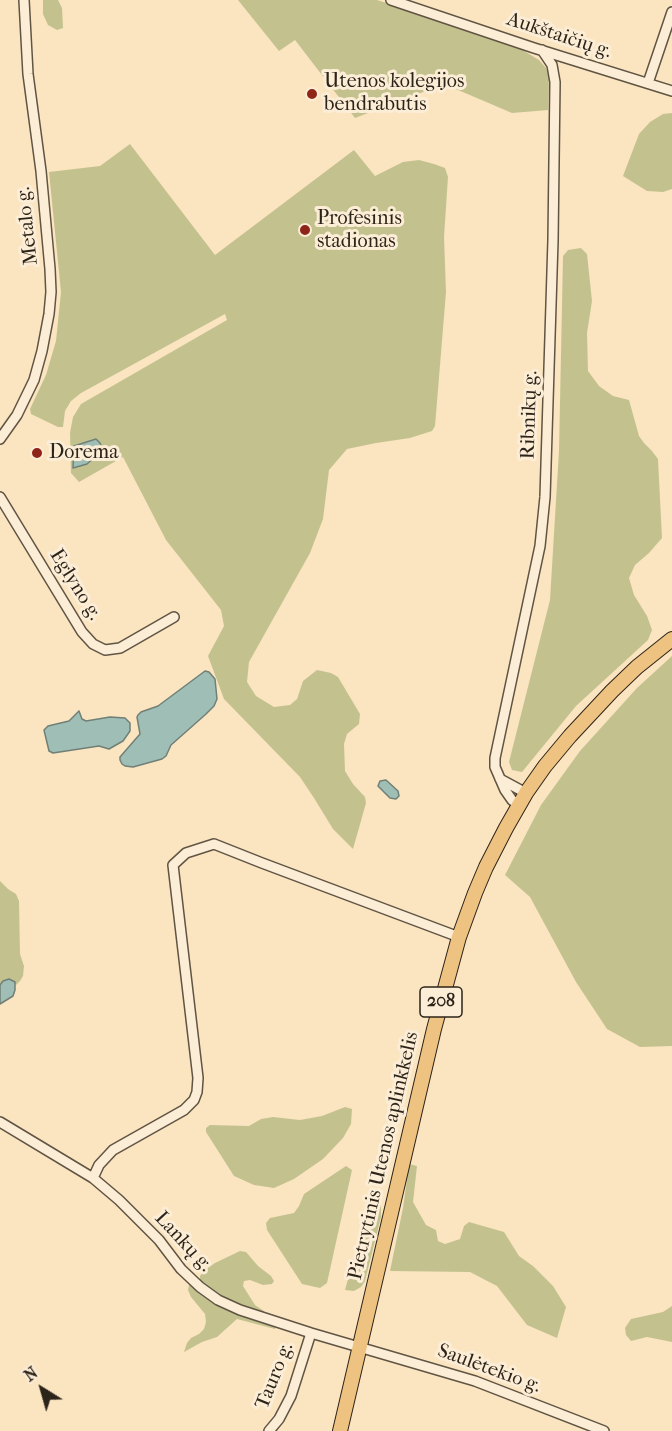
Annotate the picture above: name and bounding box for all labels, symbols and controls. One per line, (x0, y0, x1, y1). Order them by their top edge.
street label: Aukštaičių g. (504, 8, 614, 64)
place label: Utenos kolegijos bendrabutis (324, 70, 464, 117)
marker: Utenos kolegijos bendrabutis (305, 87, 319, 101)
street label: Metalo g. (12, 186, 44, 266)
place label: Profesinis stadionas (317, 207, 402, 254)
marker: Profesinis stadionas (298, 223, 312, 237)
street label: Ribnikų g. (516, 370, 544, 460)
place label: Dorema (49, 441, 118, 465)
marker: Dorema (30, 446, 44, 460)
street label: Eglyno g. (44, 545, 106, 625)
road number: 208 (420, 987, 462, 1017)
street label: Pietrytinis Utenos aplinkkelis (344, 1030, 424, 1282)
street label: Lankų g. (149, 1207, 217, 1277)
street label: Tauro g. (251, 1339, 299, 1413)
street label: Saulėtekio g. (434, 1339, 544, 1399)
north arrow (12, 1359, 72, 1419)
text: N (20, 1363, 41, 1385)

